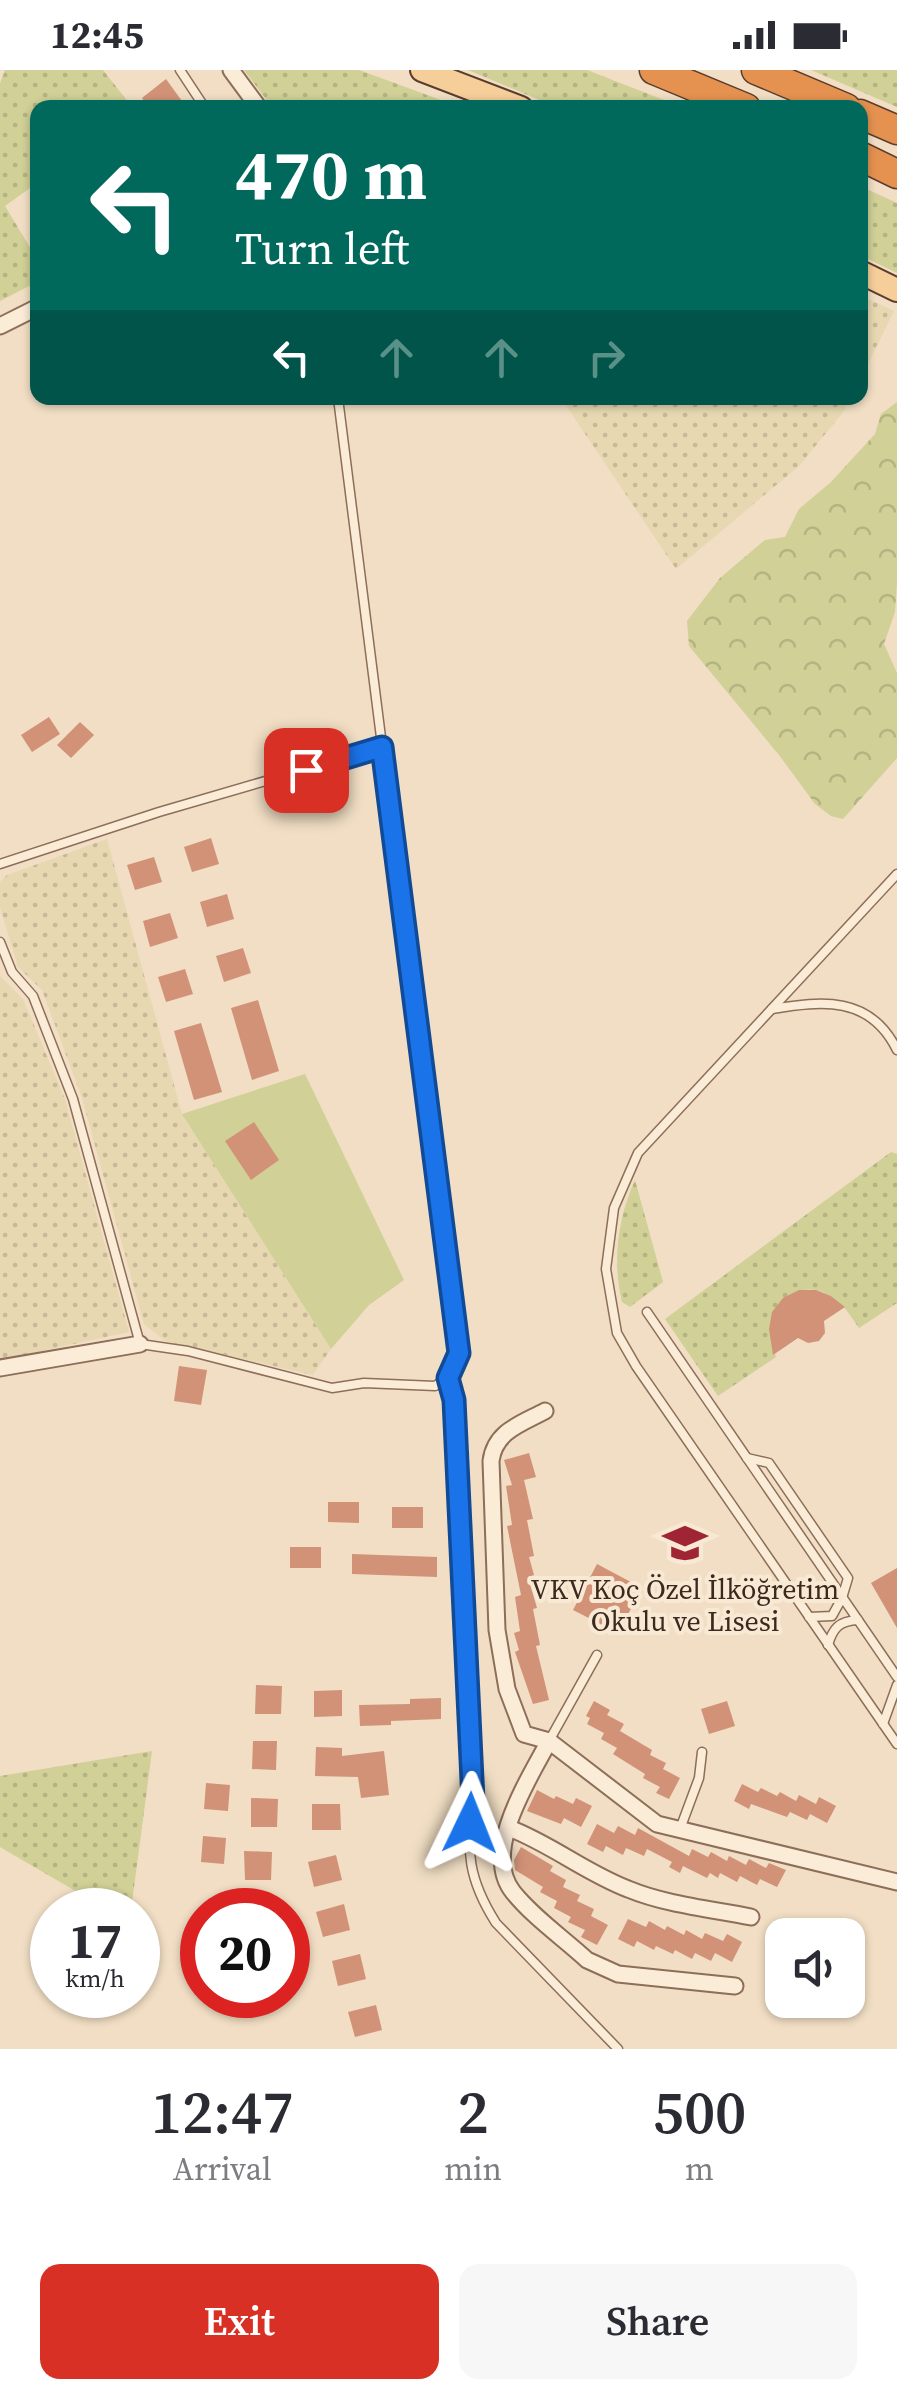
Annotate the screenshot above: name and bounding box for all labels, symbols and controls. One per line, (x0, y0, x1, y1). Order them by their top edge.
text: 12:45 (50, 9, 144, 61)
text: 470 m (235, 126, 427, 222)
icon: left (70, 140, 200, 270)
text: Turn left (235, 217, 409, 279)
icon: left (264, 330, 319, 385)
icon: ahead (369, 330, 424, 385)
icon: ahead (474, 330, 529, 385)
icon: right (579, 330, 634, 385)
pin (264, 728, 349, 813)
icon: arrive (279, 743, 334, 798)
school or university icon: VKV Koç Özel İlköğretim Okulu ve Lisesi (661, 1519, 709, 1567)
place label: VKV Koç Özel İlköğretim Okulu ve Lisesi (531, 1570, 839, 1640)
position arrow (418, 1771, 522, 1875)
speed limit sign: 20 (180, 1888, 310, 2018)
text: 17 (68, 1906, 122, 1975)
map controls (765, 1918, 865, 2018)
button: sound (765, 1918, 865, 2018)
text: km/h (65, 1961, 125, 1995)
text: 12:47 (151, 2071, 294, 2153)
text: 2 (458, 2071, 489, 2153)
text: 500 (653, 2071, 746, 2153)
text: Arrival (173, 2147, 272, 2191)
text: min (444, 2147, 502, 2191)
text: m (685, 2147, 714, 2191)
button: Exit (40, 2264, 439, 2379)
button: Share (459, 2264, 857, 2379)

